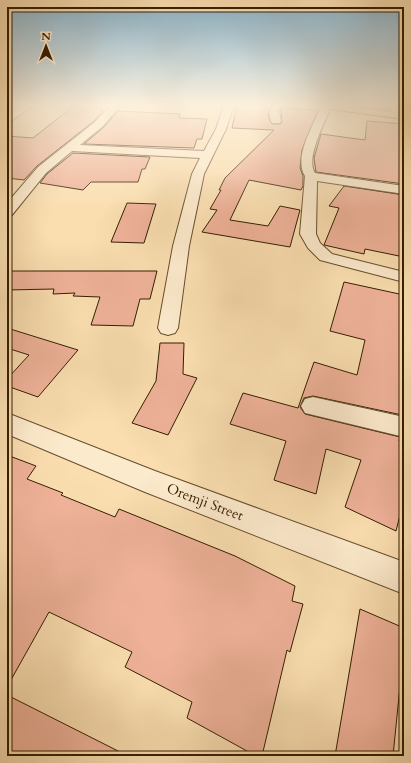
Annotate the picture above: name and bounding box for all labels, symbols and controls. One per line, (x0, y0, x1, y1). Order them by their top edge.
north arrow (26, 26, 66, 66)
text: N (41, 29, 51, 44)
street label: Oremji Street (164, 479, 247, 526)

